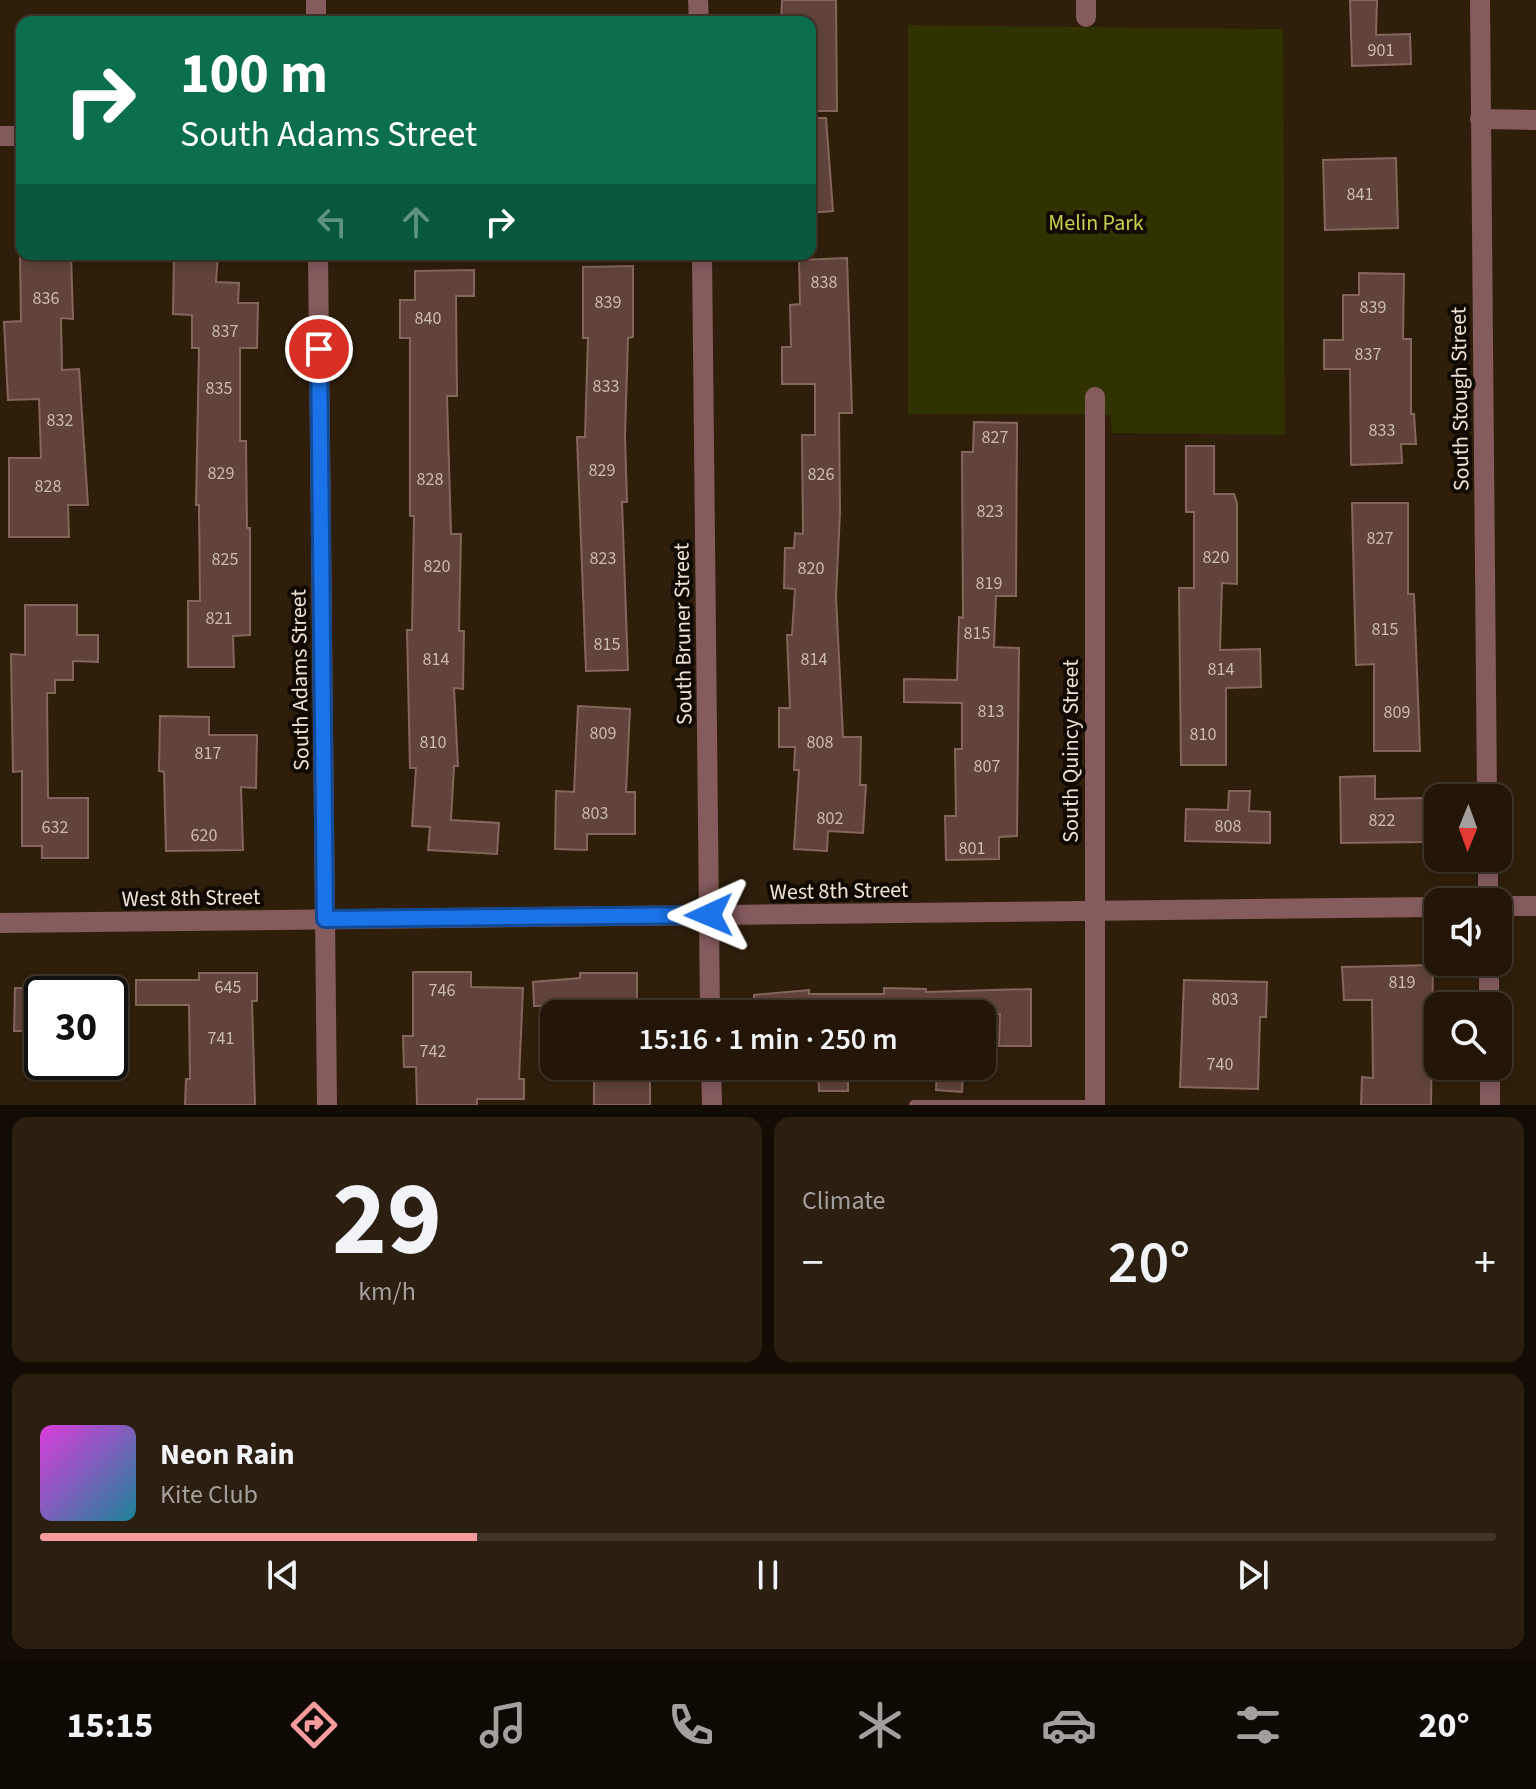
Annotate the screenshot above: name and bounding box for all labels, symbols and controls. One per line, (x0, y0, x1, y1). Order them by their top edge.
text: 100 m (180, 35, 328, 114)
house number: 901 (1368, 38, 1394, 63)
icon: right (48, 48, 152, 152)
text: South Adams Street (180, 109, 477, 160)
house number: 841 (1347, 182, 1373, 207)
icon: left (310, 200, 354, 244)
icon: ahead (394, 200, 438, 244)
icon: right (478, 200, 522, 244)
park label: Melin Park (1048, 207, 1144, 239)
house number: 838 (811, 270, 837, 295)
house number: 836 (33, 286, 59, 311)
house number: 839 (595, 290, 621, 315)
house number: 839 (1360, 295, 1386, 320)
house number: 840 (415, 306, 441, 331)
street label: South Stough Street (1442, 306, 1478, 491)
pin (285, 315, 353, 383)
house number: 837 (212, 319, 238, 344)
icon: arrive (297, 327, 341, 371)
house number: 837 (1355, 342, 1381, 367)
house number: 833 (593, 374, 619, 399)
house number: 835 (206, 376, 232, 401)
house number: 832 (47, 408, 73, 433)
house number: 833 (1369, 418, 1395, 443)
house number: 827 (982, 425, 1008, 450)
house number: 829 (589, 458, 615, 483)
house number: 829 (208, 461, 234, 486)
house number: 826 (808, 462, 834, 487)
house number: 828 (417, 467, 443, 492)
house number: 828 (35, 474, 61, 499)
house number: 823 (977, 499, 1003, 524)
house number: 827 (1367, 526, 1393, 551)
street label: South Bruner Street (665, 542, 701, 725)
house number: 820 (1203, 545, 1229, 570)
house number: 823 (590, 546, 616, 571)
house number: 825 (212, 547, 238, 572)
house number: 820 (424, 554, 450, 579)
house number: 820 (798, 556, 824, 581)
house number: 819 (976, 571, 1002, 596)
street label: South Adams Street (282, 588, 318, 771)
house number: 821 (206, 606, 232, 631)
house number: 815 (1372, 617, 1398, 642)
house number: 815 (964, 621, 990, 646)
house number: 815 (594, 632, 620, 657)
house number: 814 (423, 647, 449, 672)
house number: 814 (801, 647, 827, 672)
house number: 814 (1208, 657, 1234, 682)
street label: South Quincy Street (1055, 659, 1087, 843)
house number: 813 (978, 699, 1004, 724)
house number: 809 (1384, 700, 1410, 725)
house number: 809 (590, 721, 616, 746)
house number: 810 (1190, 722, 1216, 747)
house number: 810 (420, 730, 446, 755)
house number: 808 (807, 730, 833, 755)
house number: 817 (195, 741, 221, 766)
house number: 807 (974, 754, 1000, 779)
north arrow (1424, 784, 1512, 872)
map controls (1424, 784, 1512, 1080)
house number: 803 (582, 801, 608, 826)
house number: 802 (817, 806, 843, 831)
house number: 822 (1369, 808, 1395, 833)
house number: 808 (1215, 814, 1241, 839)
house number: 632 (42, 815, 68, 840)
house number: 620 (191, 823, 217, 848)
house number: 801 (959, 836, 985, 861)
position arrow (667, 873, 751, 957)
street label: West 8th Street (769, 874, 909, 908)
street label: West 8th Street (121, 881, 261, 915)
button: sound (1424, 888, 1512, 976)
house number: 819 (1389, 970, 1415, 995)
house number: 645 (215, 975, 241, 1000)
speed limit sign: 30 (24, 976, 128, 1080)
house number: 746 (429, 978, 455, 1003)
house number: 803 (1212, 987, 1238, 1012)
button: search (1424, 992, 1512, 1080)
text: 15:16 · 1 min · 250 m (638, 1018, 898, 1061)
house number: 741 (208, 1026, 234, 1051)
house number: 742 (420, 1039, 446, 1064)
house number: 740 (1207, 1052, 1233, 1077)
text: 29 (332, 1147, 442, 1295)
text: Climate (802, 1182, 886, 1219)
text: 20° (1108, 1221, 1190, 1306)
text: − (802, 1232, 824, 1295)
text: + (1474, 1232, 1496, 1295)
text: km/h (358, 1273, 416, 1310)
text: Neon Rain (160, 1433, 295, 1476)
text: Kite Club (160, 1476, 258, 1513)
icon: previous (261, 1553, 305, 1597)
icon: pause (746, 1553, 790, 1597)
icon: next (1231, 1553, 1275, 1597)
icon: directions (286, 1697, 342, 1753)
icon: music (475, 1697, 531, 1753)
icon: phone (663, 1697, 719, 1753)
icon: climate (852, 1697, 908, 1753)
icon: car (1041, 1697, 1097, 1753)
icon: filters (1230, 1697, 1286, 1753)
text: 15:15 (66, 1700, 153, 1751)
text: 20° (1418, 1700, 1470, 1751)

